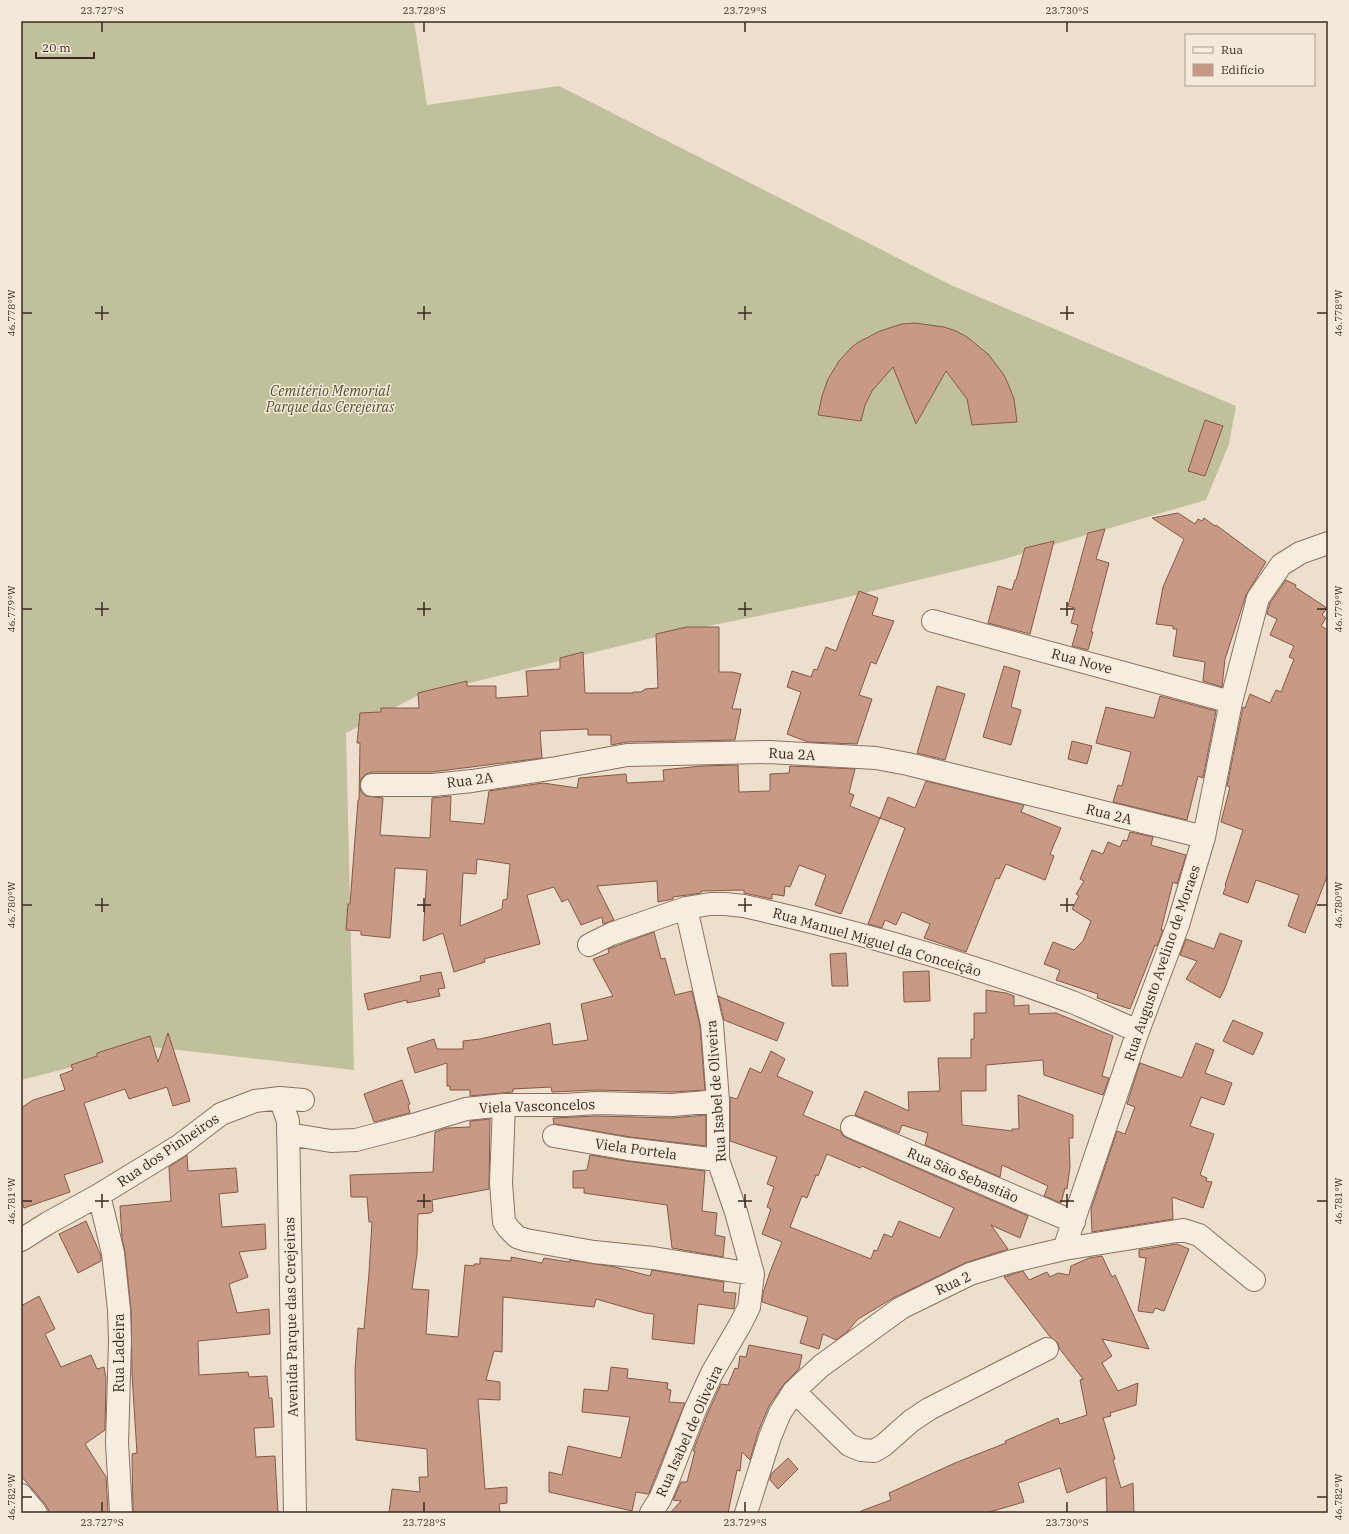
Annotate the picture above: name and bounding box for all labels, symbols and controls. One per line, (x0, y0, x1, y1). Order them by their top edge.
text: 23.727°S (80, 4, 124, 17)
text: 23.728°S (402, 4, 446, 17)
text: 23.729°S (723, 4, 767, 17)
text: 23.730°S (1045, 4, 1089, 17)
scale bar (36, 34, 94, 60)
legend (1185, 34, 1315, 86)
text: 20 m (42, 40, 71, 55)
text: Rua (1221, 42, 1243, 57)
text: Edifício (1221, 62, 1265, 77)
text: 46.778°W (5, 289, 18, 337)
text: 46.778°W (1332, 289, 1345, 337)
park label: Cemitério Memorial Parque das Cerejeiras (265, 382, 395, 416)
text: 46.779°W (5, 585, 18, 633)
text: 46.779°W (1332, 585, 1345, 633)
street label: Rua Nove (1050, 644, 1114, 678)
street label: Rua 2A (768, 744, 816, 764)
street label: Rua 2A (446, 768, 495, 792)
street label: Rua 2A (1084, 800, 1134, 829)
street label: Rua Augusto Avelino de Moraes (1120, 862, 1204, 1063)
text: 46.780°W (5, 881, 18, 929)
text: 46.780°W (1332, 881, 1345, 929)
street label: Rua Manuel Miguel da Conceição (771, 904, 983, 980)
street label: Rua Isabel de Oliveira (702, 1019, 730, 1163)
street label: Viela Vasconcelos (479, 1095, 596, 1117)
street label: Rua dos Pinheiros (114, 1109, 223, 1191)
street label: Viela Portela (594, 1134, 679, 1164)
street label: Rua São Sebastião (905, 1143, 1022, 1207)
text: 46.781°W (5, 1177, 18, 1225)
text: 46.781°W (1332, 1177, 1345, 1225)
street label: Avenida Parque das Cerejeiras (280, 1217, 302, 1417)
street label: Rua 2 (932, 1267, 974, 1299)
street label: Rua Ladeira (110, 1313, 128, 1393)
street label: Rua Isabel de Oliveira (652, 1362, 726, 1500)
text: 46.782°W (5, 1473, 18, 1521)
text: 46.782°W (1332, 1473, 1345, 1521)
text: 23.727°S (80, 1516, 124, 1529)
text: 23.728°S (402, 1516, 446, 1529)
text: 23.729°S (723, 1516, 767, 1529)
text: 23.730°S (1045, 1516, 1089, 1529)

